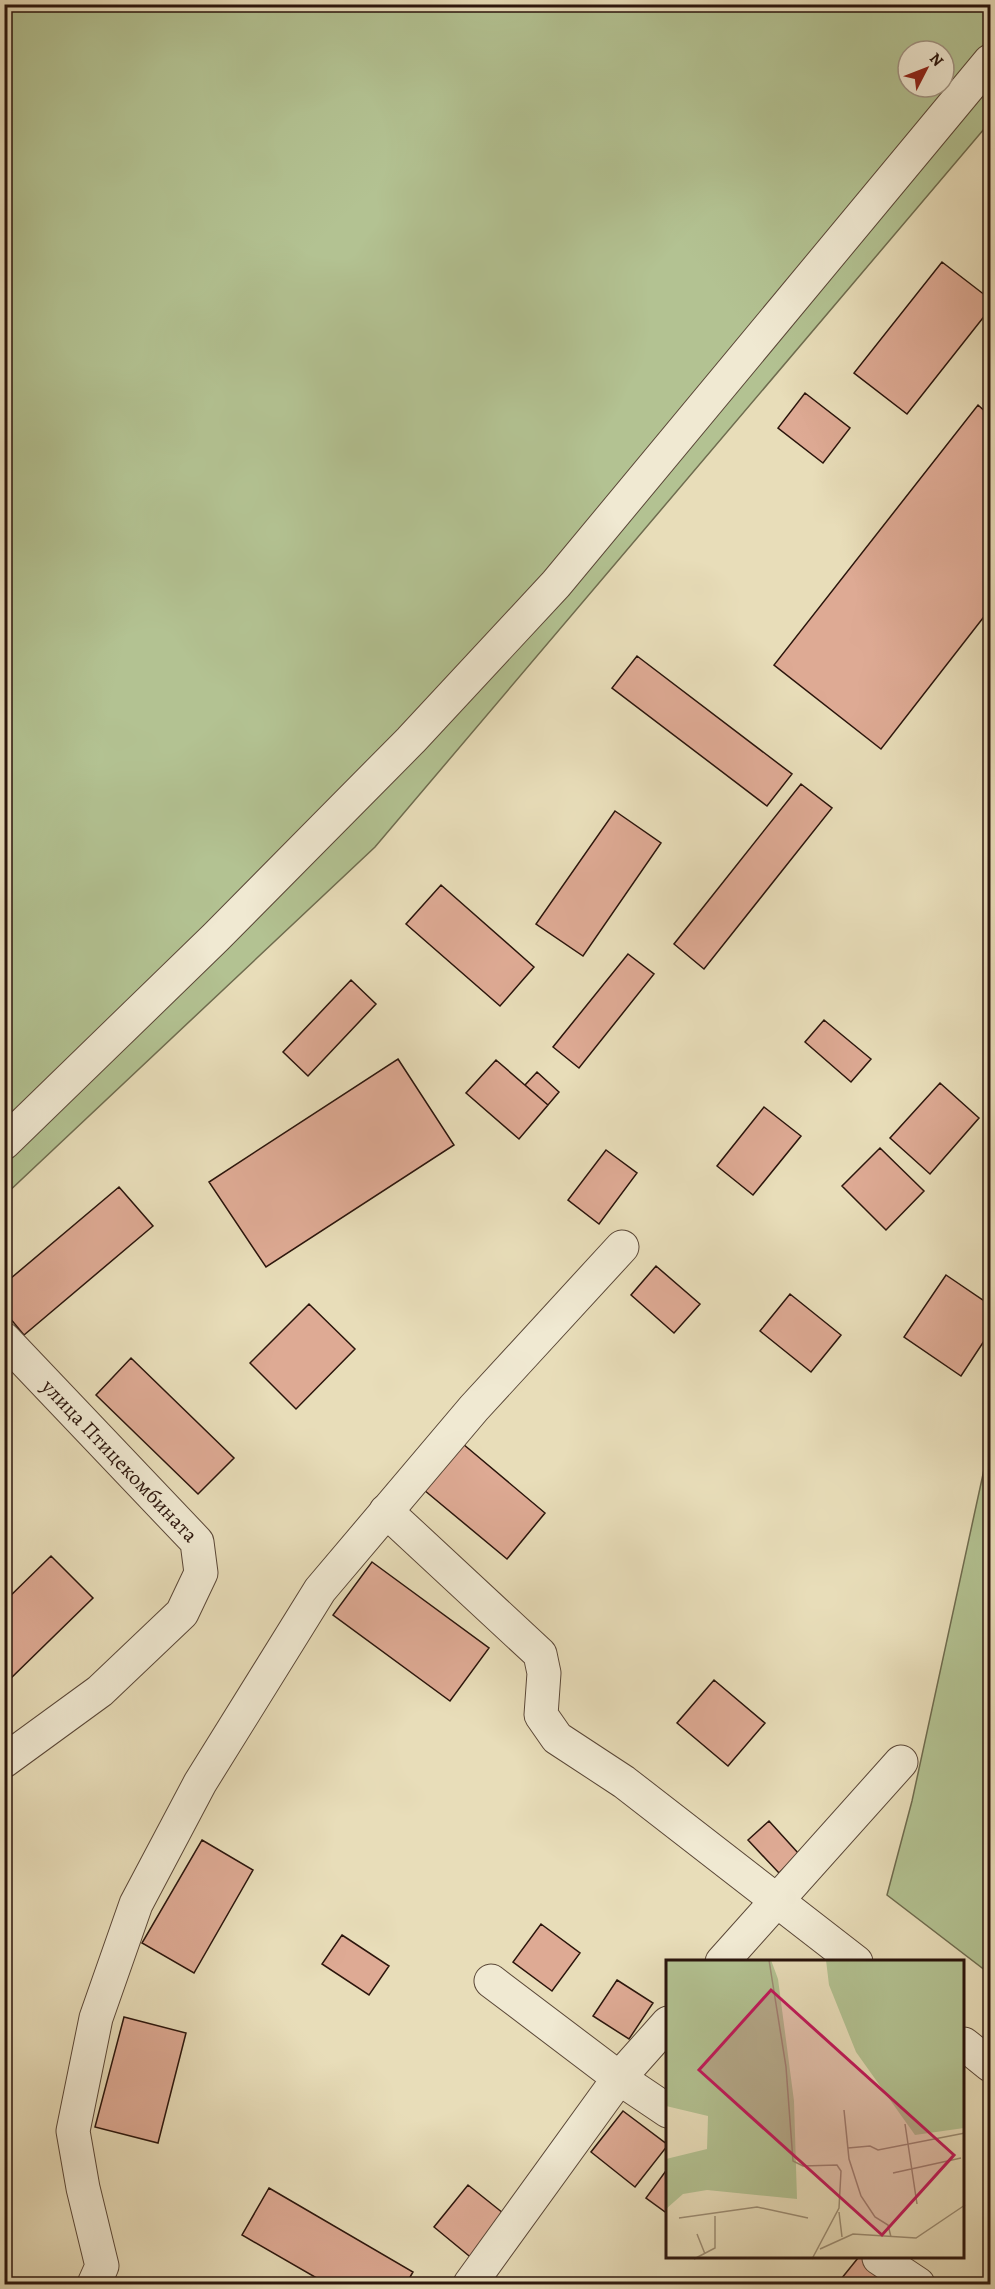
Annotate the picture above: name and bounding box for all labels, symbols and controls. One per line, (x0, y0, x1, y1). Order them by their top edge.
north arrow (896, 39, 956, 99)
text: N (924, 48, 949, 72)
street label: улица Птицекомбината (35, 1372, 204, 1549)
inset map (666, 1960, 965, 2259)

